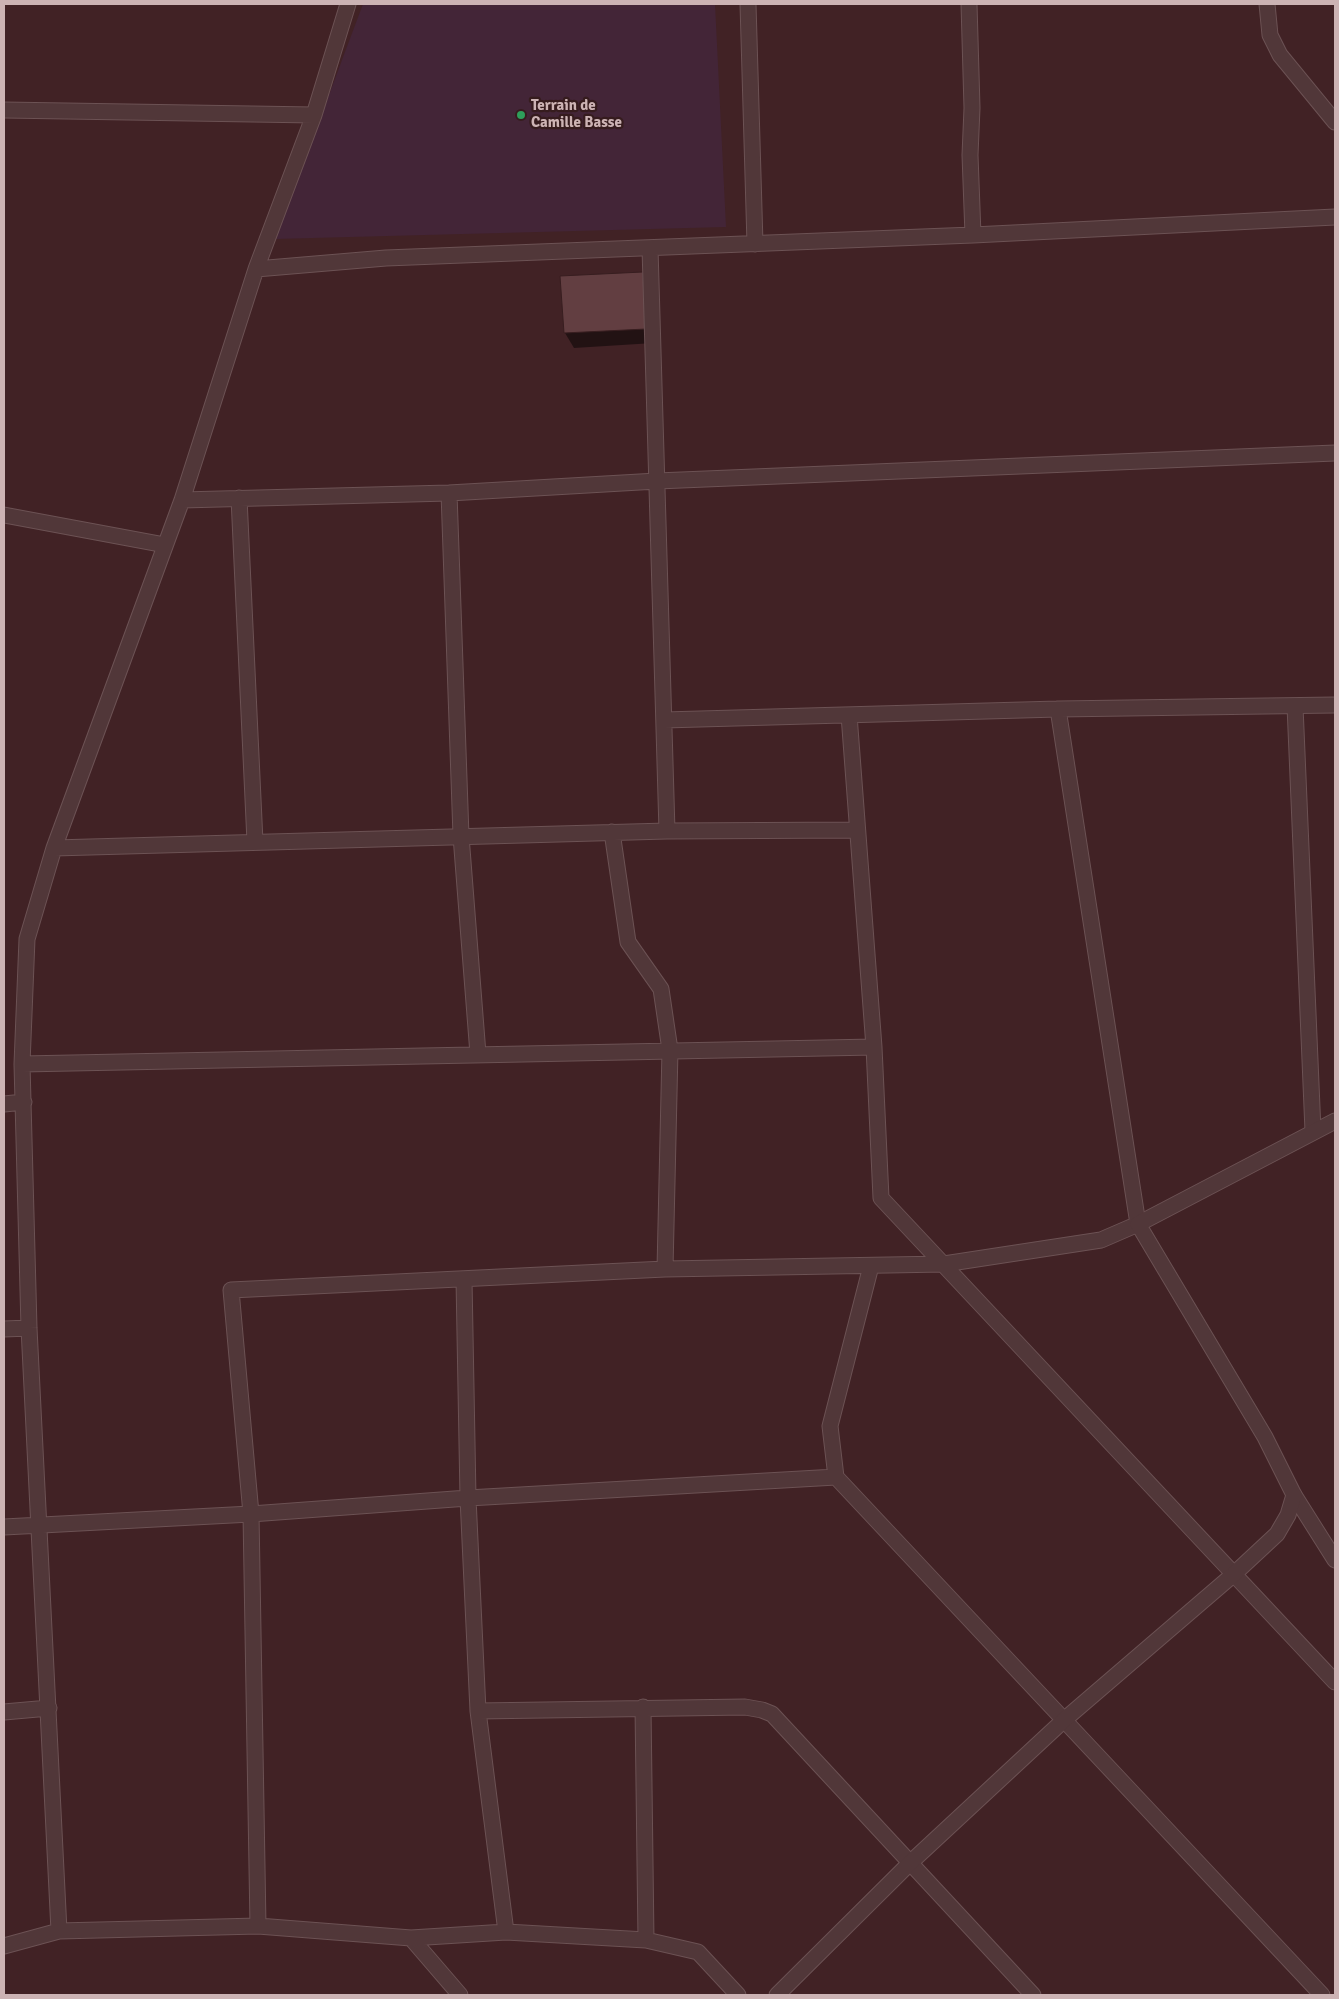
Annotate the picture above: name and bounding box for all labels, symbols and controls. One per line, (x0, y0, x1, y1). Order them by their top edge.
place label: Terrain de Camille Basse (531, 97, 622, 132)
marker: Terrain de Camille Basse (515, 109, 527, 121)

